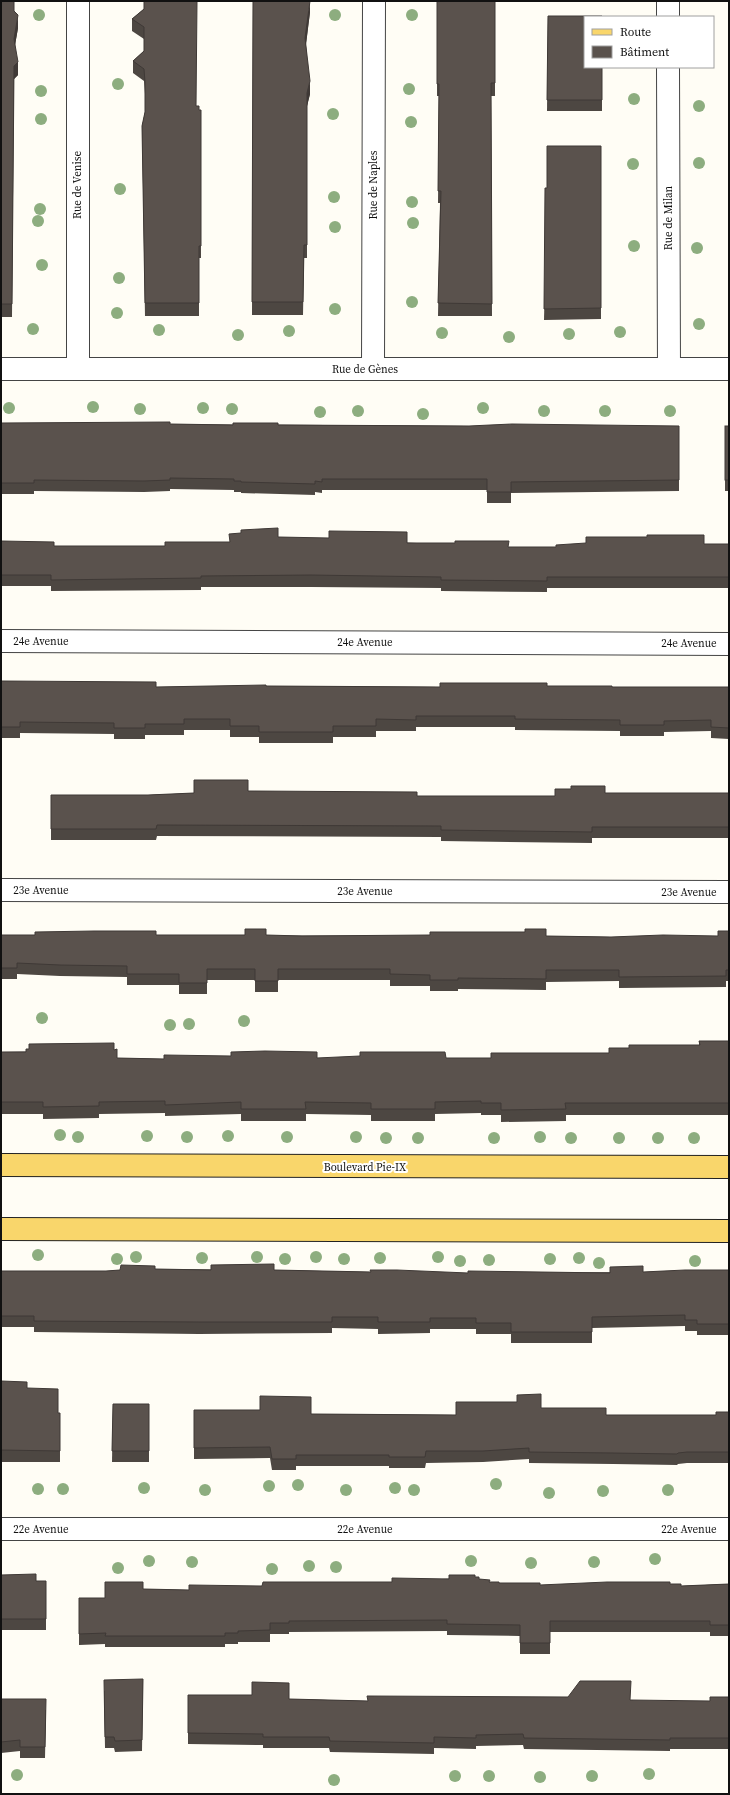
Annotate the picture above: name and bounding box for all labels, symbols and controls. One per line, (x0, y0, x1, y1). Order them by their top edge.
legend (584, 16, 714, 68)
text: Route (620, 24, 651, 40)
text: Bâtiment (620, 44, 669, 60)
street label: Rue de Naples (366, 150, 381, 220)
street label: Rue de Venise (70, 151, 85, 219)
street label: Rue de Milan (661, 185, 676, 250)
street label: Rue de Gènes (332, 362, 398, 377)
street label: 24e Avenue (13, 634, 69, 649)
street label: 24e Avenue (337, 635, 393, 650)
street label: 24e Avenue (661, 636, 717, 651)
street label: 23e Avenue (13, 883, 69, 898)
street label: 23e Avenue (337, 884, 393, 899)
street label: 23e Avenue (661, 885, 717, 900)
street label: Boulevard Pie-IX (324, 1160, 407, 1175)
street label: 22e Avenue (13, 1522, 69, 1537)
street label: 22e Avenue (337, 1522, 393, 1537)
street label: 22e Avenue (661, 1522, 717, 1537)

